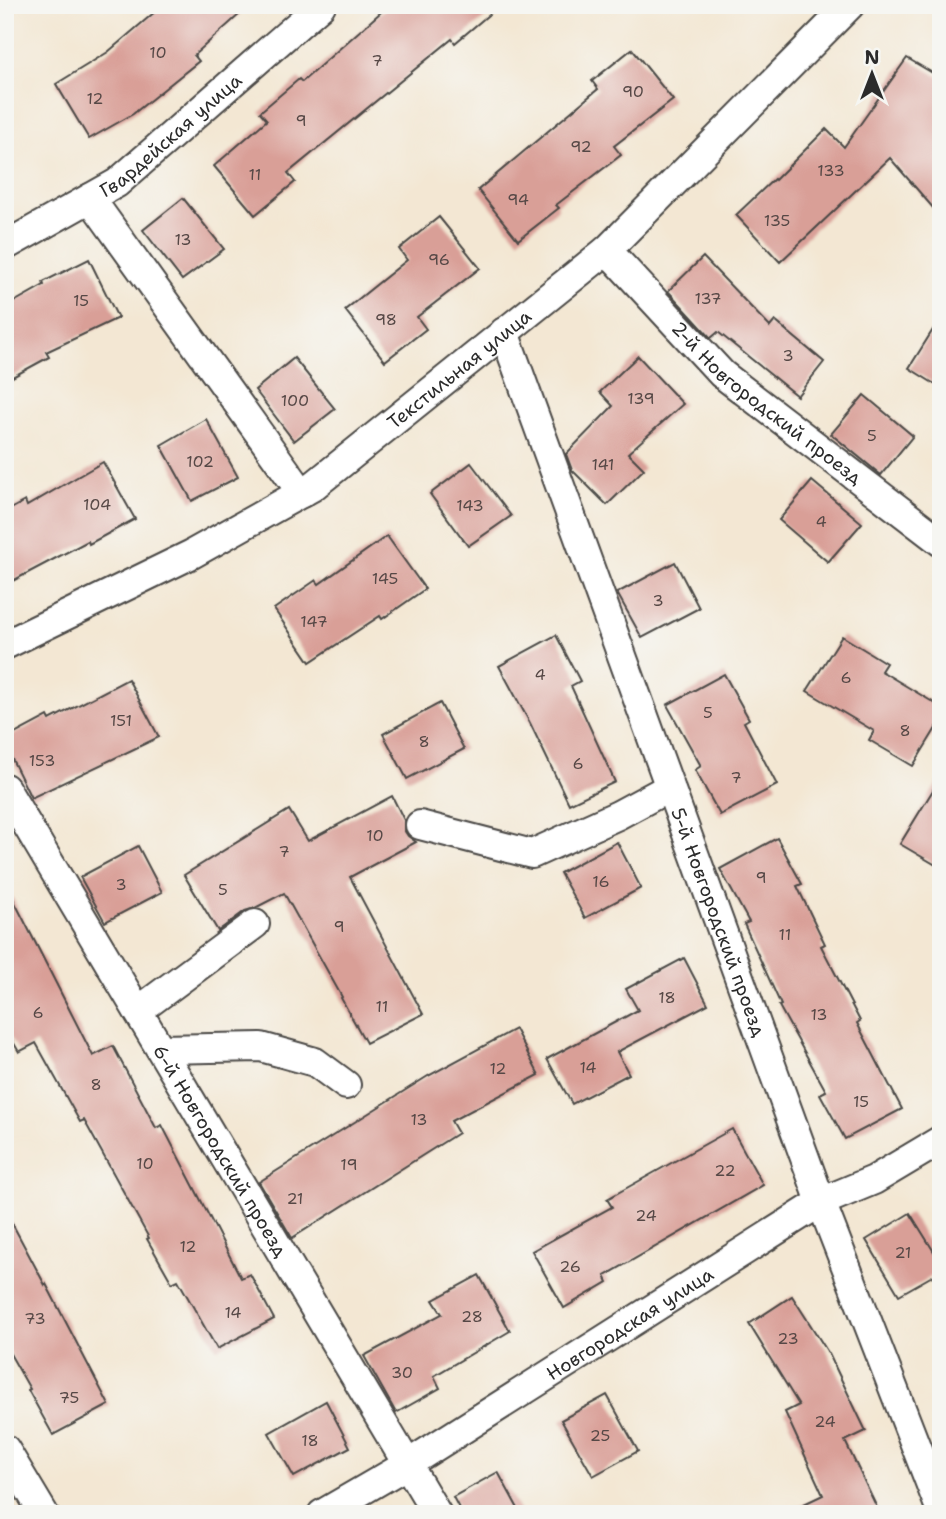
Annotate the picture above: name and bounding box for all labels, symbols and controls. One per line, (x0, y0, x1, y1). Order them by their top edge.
north arrow (838, 38, 908, 108)
house number: 10 (149, 42, 167, 63)
text: N (864, 45, 880, 70)
house number: 7 (371, 50, 383, 71)
street label: Гвардейская улица (95, 67, 247, 203)
house number: 90 (622, 81, 644, 102)
house number: 12 (86, 88, 104, 109)
house number: 9 (295, 110, 307, 131)
house number: 92 (570, 136, 592, 157)
house number: 133 (817, 160, 845, 181)
house number: 11 (249, 164, 261, 185)
house number: 94 (507, 189, 529, 210)
house number: 135 (764, 210, 790, 231)
house number: 13 (174, 229, 192, 250)
house number: 96 (428, 249, 450, 270)
house number: 137 (695, 288, 721, 309)
house number: 15 (73, 290, 89, 311)
street label: Текстильная улица (382, 303, 536, 434)
house number: 98 (375, 309, 397, 330)
street label: 2-й Новгородский проезд (666, 316, 868, 490)
house number: 3 (782, 345, 794, 366)
house number: 139 (627, 388, 655, 409)
house number: 100 (281, 390, 309, 411)
house number: 5 (867, 425, 877, 446)
house number: 102 (186, 451, 214, 472)
house number: 141 (591, 454, 615, 475)
house number: 104 (83, 494, 111, 515)
house number: 143 (456, 495, 484, 516)
house number: 4 (815, 511, 827, 532)
house number: 145 (372, 568, 398, 589)
house number: 3 (652, 590, 664, 611)
house number: 147 (300, 611, 328, 632)
house number: 4 (534, 664, 546, 685)
house number: 6 (840, 667, 852, 688)
house number: 5 (703, 702, 713, 723)
house number: 151 (110, 710, 132, 731)
house number: 8 (899, 720, 911, 741)
house number: 8 (418, 731, 430, 752)
house number: 153 (29, 750, 55, 771)
house number: 6 (572, 753, 584, 774)
house number: 7 (730, 767, 742, 788)
street label: 5-й Новгородский проезд (666, 804, 772, 1040)
house number: 10 (366, 825, 384, 846)
house number: 7 (278, 841, 290, 862)
house number: 9 (755, 867, 767, 888)
house number: 16 (592, 871, 610, 892)
house number: 3 (115, 874, 127, 895)
house number: 5 (218, 879, 228, 900)
house number: 9 (333, 916, 345, 937)
house number: 11 (779, 924, 791, 945)
house number: 18 (658, 987, 676, 1008)
house number: 11 (376, 996, 388, 1017)
house number: 6 (32, 1002, 44, 1023)
house number: 13 (810, 1004, 828, 1025)
street label: 6-й Новгородский проезд (148, 1040, 294, 1262)
house number: 14 (579, 1057, 597, 1078)
house number: 12 (489, 1058, 507, 1079)
house number: 8 (90, 1074, 102, 1095)
house number: 15 (853, 1091, 869, 1112)
house number: 13 (410, 1109, 428, 1130)
house number: 10 (136, 1153, 154, 1174)
house number: 19 (340, 1154, 358, 1175)
house number: 22 (714, 1160, 736, 1181)
house number: 21 (286, 1188, 304, 1209)
house number: 24 (635, 1205, 657, 1226)
house number: 12 (179, 1236, 197, 1257)
house number: 21 (894, 1242, 912, 1263)
house number: 26 (559, 1256, 581, 1277)
street label: Новгородская улица (541, 1261, 718, 1386)
house number: 14 (224, 1302, 242, 1323)
house number: 28 (461, 1306, 483, 1327)
house number: 73 (24, 1308, 46, 1329)
house number: 23 (777, 1328, 799, 1349)
house number: 30 (391, 1362, 413, 1383)
house number: 75 (59, 1387, 79, 1408)
house number: 24 (814, 1411, 836, 1432)
house number: 25 (590, 1425, 610, 1446)
house number: 18 (301, 1430, 319, 1451)

